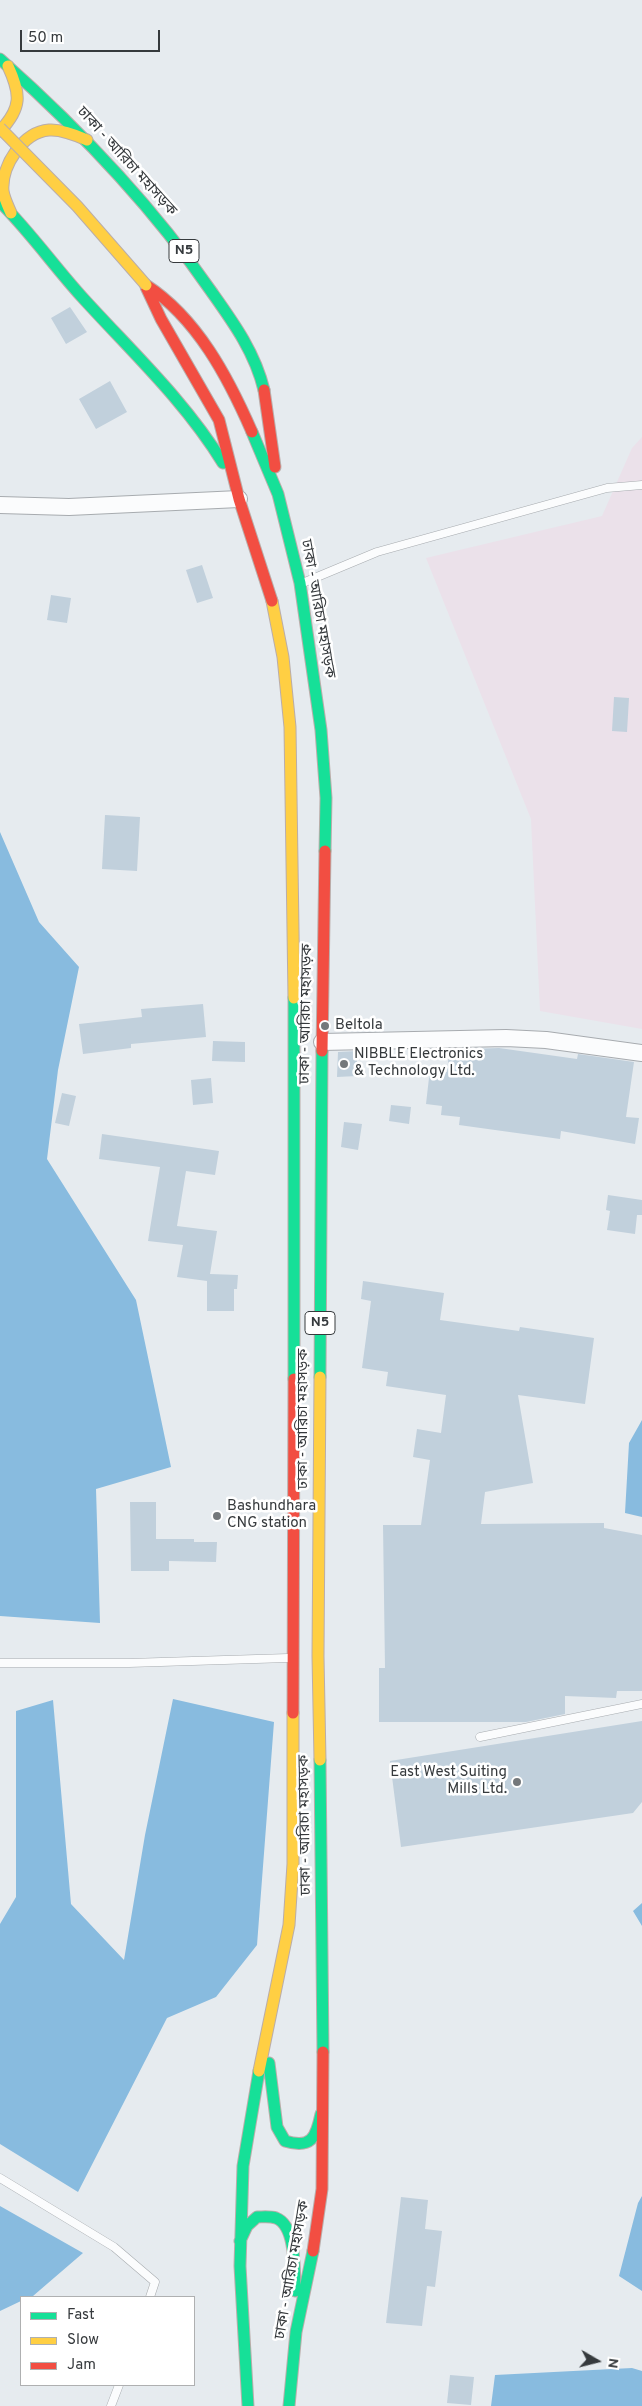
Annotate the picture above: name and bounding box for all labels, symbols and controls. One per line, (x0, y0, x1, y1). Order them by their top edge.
scale bar (22, 20, 162, 52)
text: 50 m (28, 29, 63, 48)
street label: ঢাকা - আরিচা মহাসড়ক (72, 104, 180, 220)
road number: N5 (169, 240, 199, 262)
street label: ঢাকা - আরিচা মহাসড়ক (296, 538, 338, 680)
street label: ঢাকা - আরিচা মহাসড়ক (297, 944, 317, 1084)
place label: Beltola (335, 1017, 383, 1035)
marker: Beltola (319, 1020, 331, 1032)
place label: NIBBLE Electronics & Technology Ltd. (354, 1046, 483, 1081)
marker: NIBBLE Electronics & Technology Ltd. (338, 1058, 350, 1070)
road number: N5 (305, 1312, 335, 1335)
street label: ঢাকা - আরিচা মহাসড়ক (295, 1349, 313, 1489)
place label: Bashundhara CNG station (227, 1498, 316, 1533)
marker: Bashundhara CNG station (211, 1510, 223, 1522)
street label: ঢাকা - আরিচা মহাসড়ক (296, 1755, 316, 1895)
place label: East West Suiting Mills Ltd. (390, 1764, 507, 1799)
marker: East West Suiting Mills Ltd. (511, 1776, 523, 1788)
street label: ঢাকা - আরিচা মহাসড়ক (272, 2199, 314, 2341)
legend (20, 2296, 195, 2386)
text: Fast (67, 2306, 95, 2325)
text: Slow (67, 2331, 99, 2350)
north arrow (572, 2336, 622, 2386)
text: Jam (67, 2356, 96, 2375)
text: N (603, 2357, 621, 2369)

